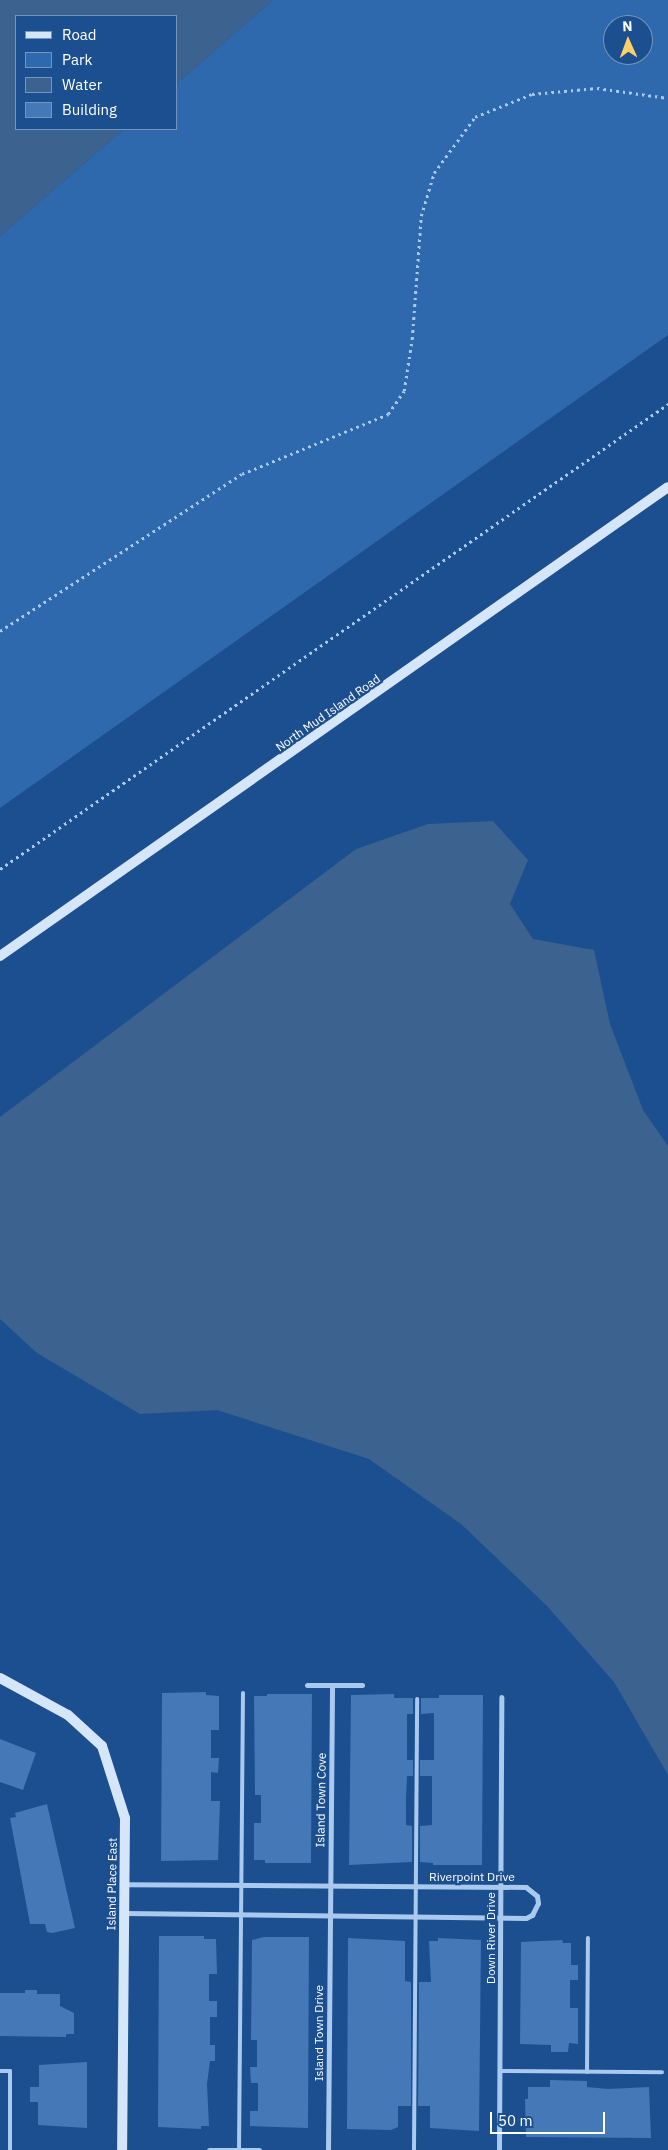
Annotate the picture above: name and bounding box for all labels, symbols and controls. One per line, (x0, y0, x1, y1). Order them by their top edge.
legend (15, 15, 178, 130)
north arrow (603, 15, 653, 65)
text: N (622, 17, 633, 35)
text: Road (62, 25, 97, 44)
text: Park (62, 50, 92, 69)
text: Water (62, 75, 102, 94)
text: Building (62, 100, 117, 119)
street label: North Mud Island Road (273, 671, 383, 755)
street label: Island Town Cove (313, 1752, 329, 1848)
street label: Island Place East (104, 1838, 120, 1930)
street label: Riverpoint Drive (429, 1870, 515, 1884)
street label: Down River Drive (484, 1892, 498, 1984)
street label: Island Town Drive (312, 1985, 326, 2081)
scale bar (493, 2102, 608, 2134)
text: 50 m (498, 2111, 533, 2130)

